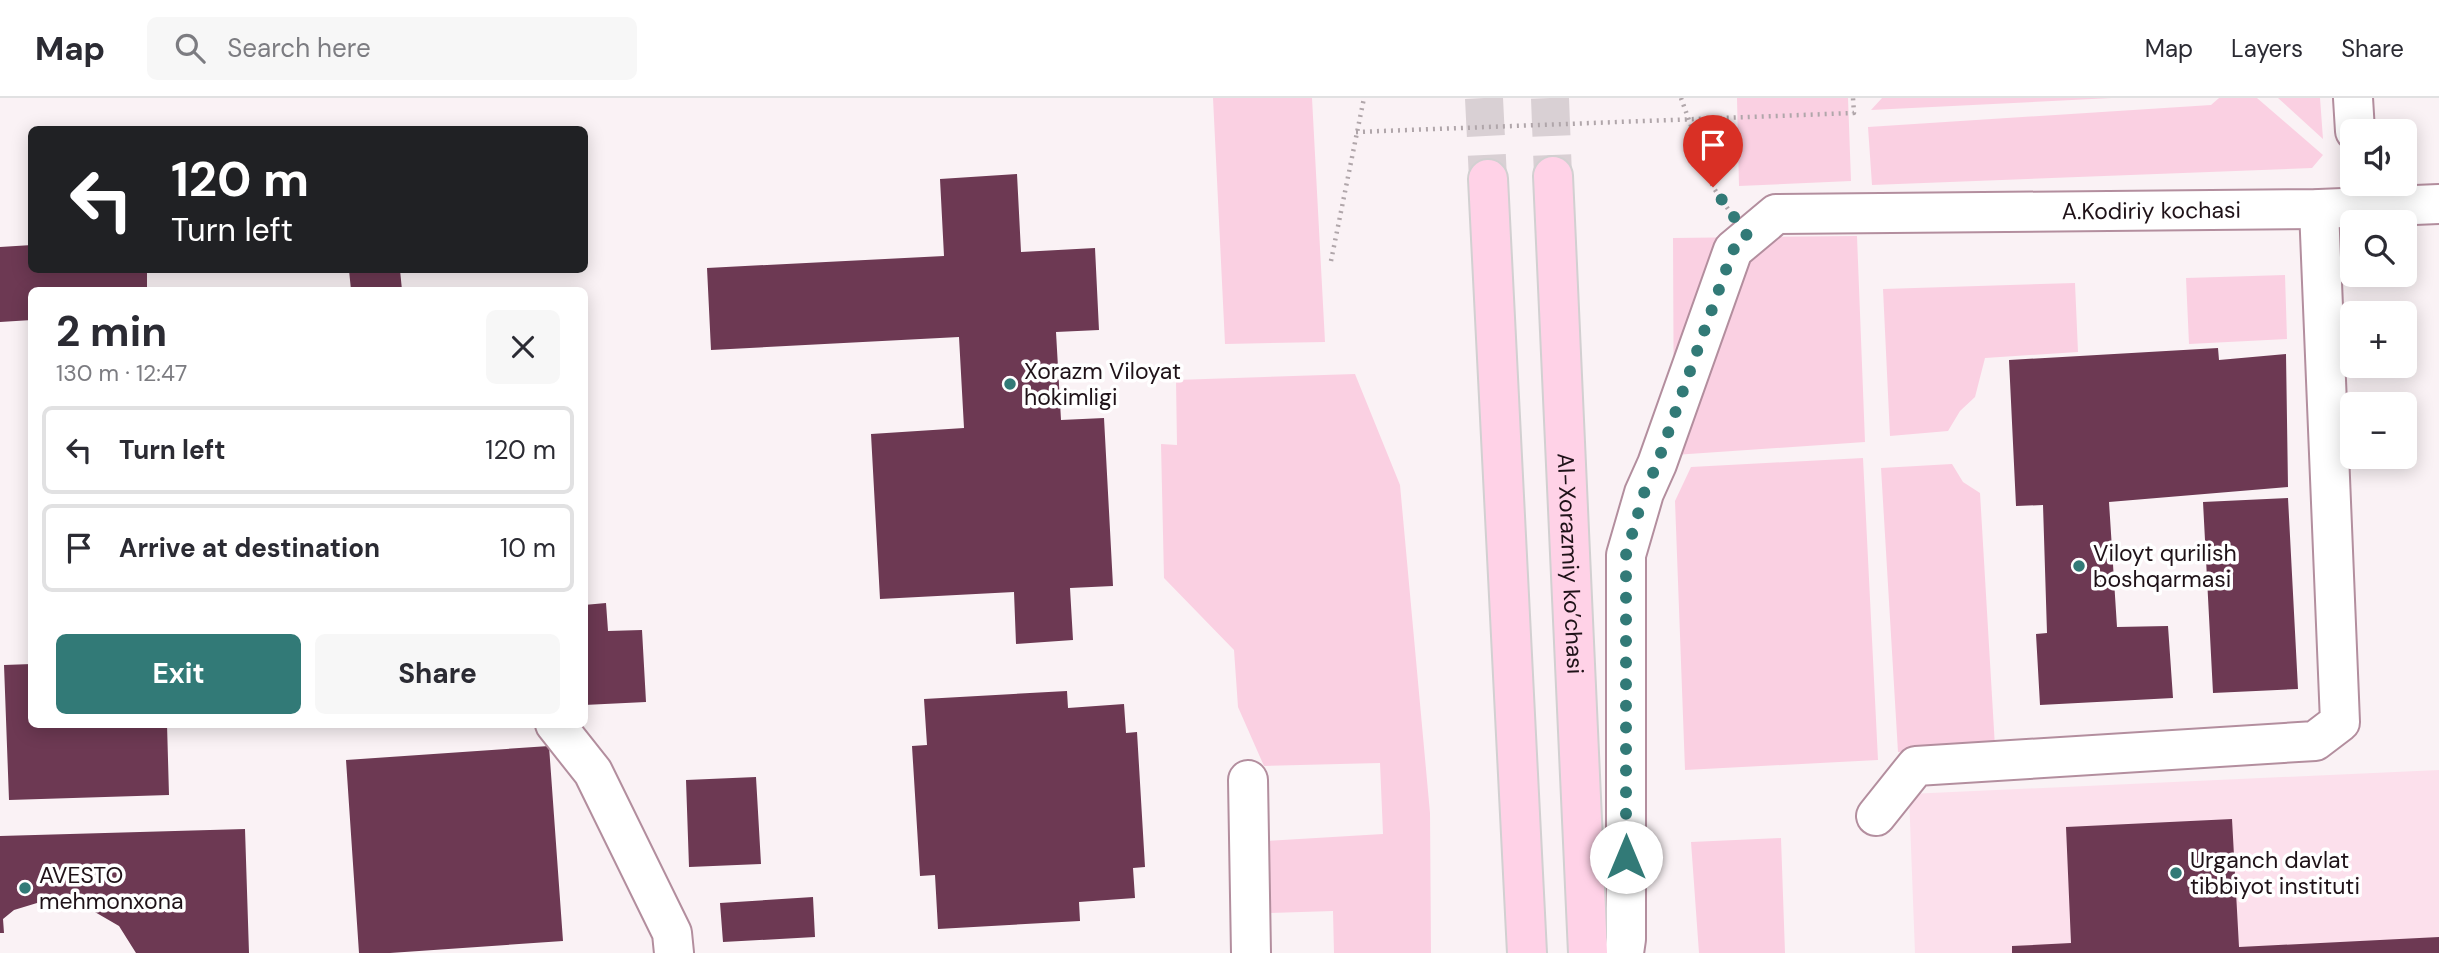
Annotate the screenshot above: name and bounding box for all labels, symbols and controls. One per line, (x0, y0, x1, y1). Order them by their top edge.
search box (147, 17, 637, 80)
text: Map (35, 27, 105, 70)
icon: search (171, 29, 209, 67)
text: Search here (227, 31, 371, 65)
text: Map (2145, 33, 2193, 64)
text: Layers (2231, 33, 2303, 64)
text: Share (2341, 33, 2404, 64)
pin (1683, 115, 1743, 187)
map controls (2340, 119, 2417, 469)
button: sound (2340, 119, 2417, 196)
icon: arrive (1694, 126, 1732, 164)
text: 120 m (171, 147, 309, 211)
icon: left (56, 154, 147, 245)
street label: A.Kodiriy kochasi (2061, 195, 2241, 226)
text: Turn left (171, 209, 293, 251)
button: search (2340, 210, 2417, 287)
button: + (2340, 301, 2417, 378)
text: 2 min (56, 304, 167, 359)
button: close (486, 310, 560, 384)
place label: Xorazm Viloyat hokimligi (1024, 356, 1181, 412)
text: 130 m · 12:47 (56, 358, 187, 388)
marker: Xorazm Viloyat hokimligi (1002, 376, 1018, 392)
button: − (2340, 392, 2417, 469)
icon: left (60, 431, 98, 469)
text: Turn left (119, 433, 226, 467)
text: 120 m (485, 433, 556, 467)
street label: Al-Xorazmiy ko’chasi (1550, 452, 1590, 675)
icon: arrive (60, 529, 98, 567)
text: Arrive at destination (119, 531, 380, 565)
text: 10 m (500, 531, 556, 565)
place label: Viloyt qurilish boshqarmasi (2093, 538, 2237, 594)
marker: Viloyt qurilish boshqarmasi (2071, 558, 2087, 574)
button: Exit (56, 634, 301, 714)
button: Share (315, 634, 560, 714)
position arrow (1589, 820, 1663, 894)
place label: Urganch davlat tibbiyot instituti (2190, 845, 2360, 901)
place label: AVESTO mehmonxona (39, 860, 183, 916)
marker: Urganch davlat tibbiyot instituti (2168, 865, 2184, 881)
marker: AVESTO mehmonxona (17, 880, 33, 896)

